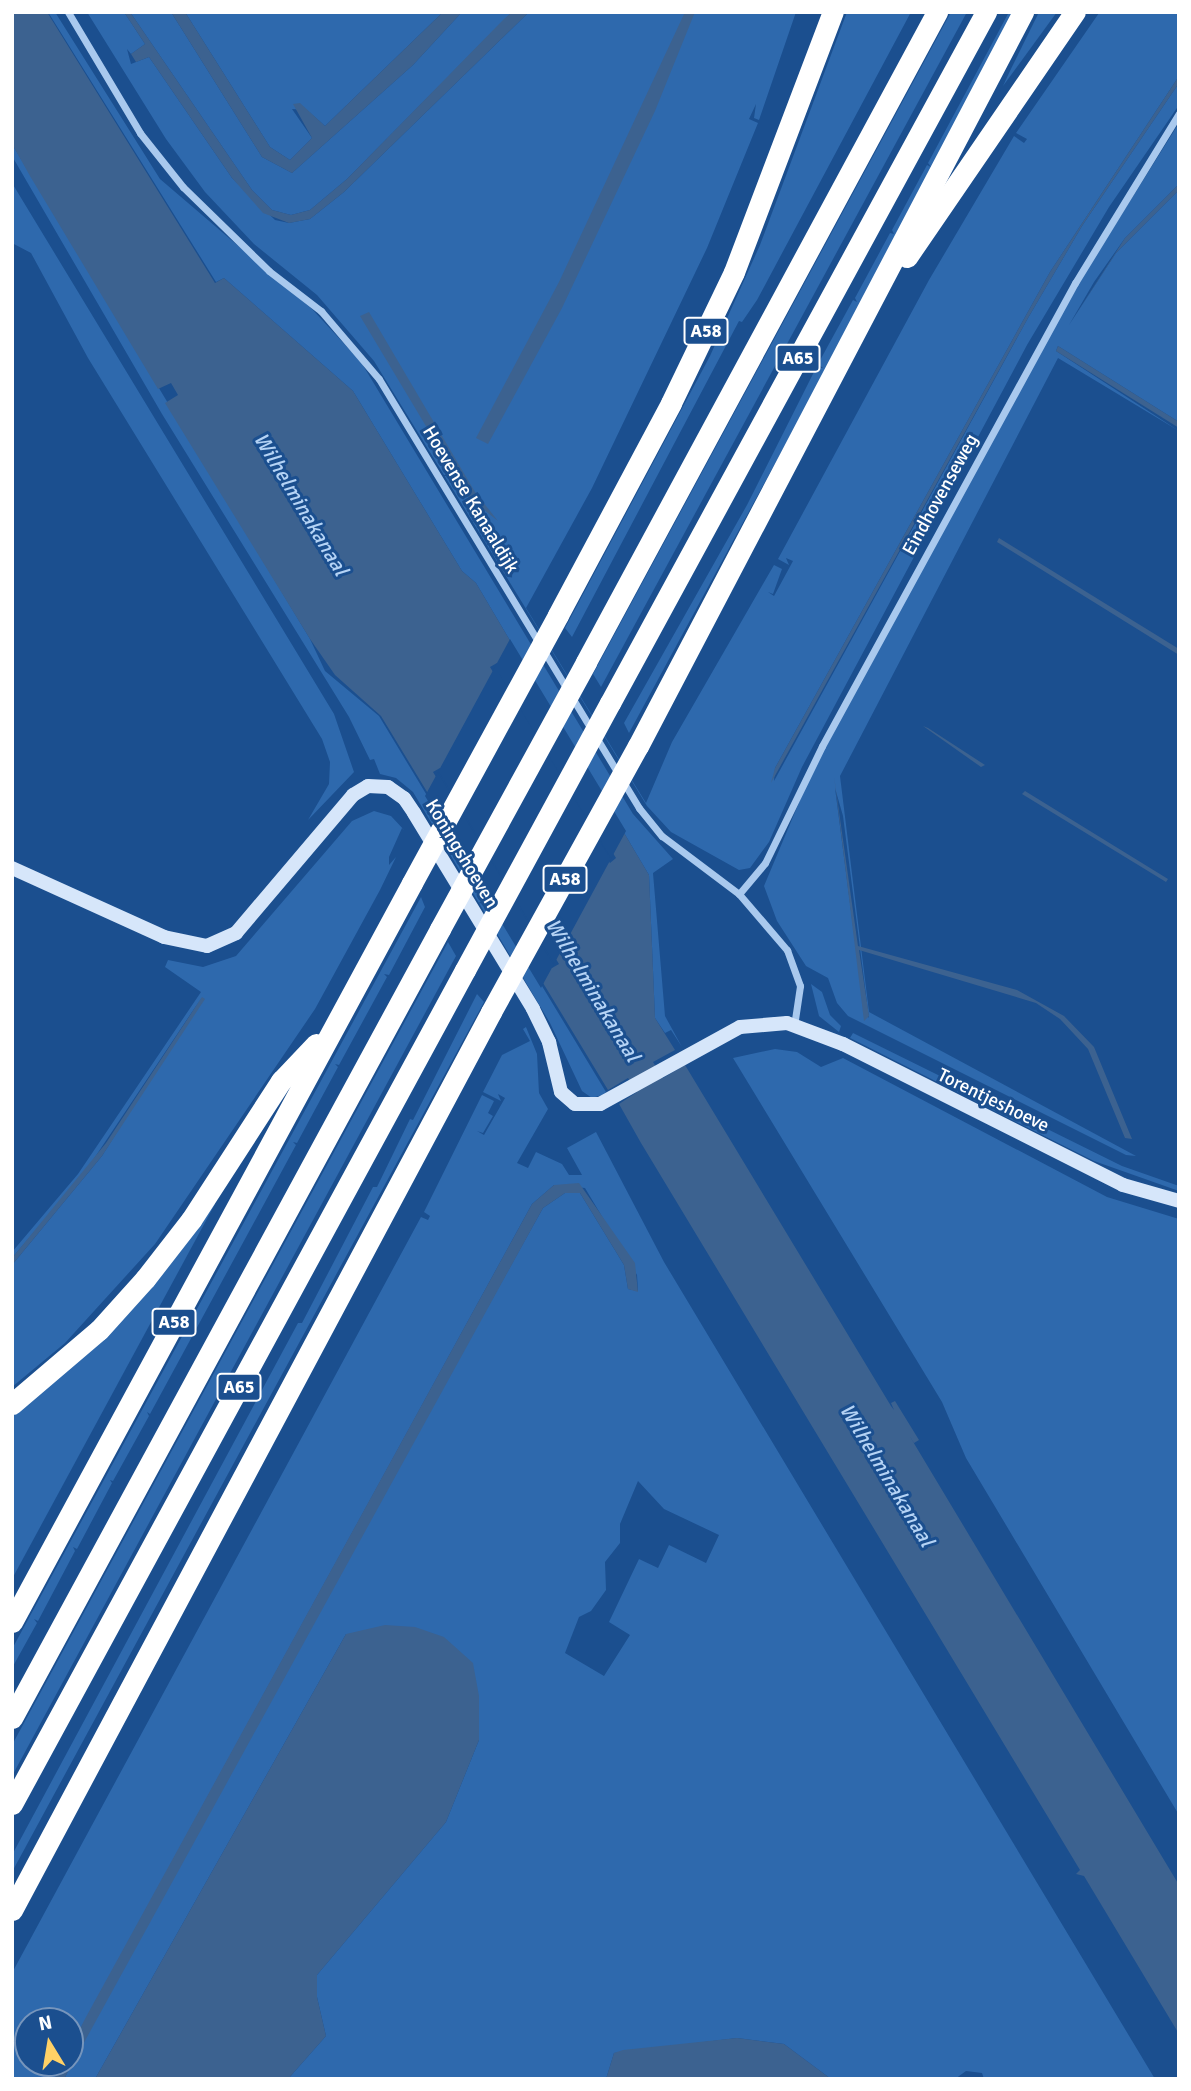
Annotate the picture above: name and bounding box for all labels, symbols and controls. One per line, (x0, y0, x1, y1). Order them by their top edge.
road number: A58 (683, 316, 729, 346)
road number: A65 (775, 344, 821, 372)
street label: Hoevense Kanaaldijk (417, 422, 523, 578)
water label: Wilhelminakanaal (248, 428, 354, 580)
street label: Eindhovenseweg (898, 430, 984, 560)
street label: Koningshoeven (420, 795, 502, 913)
road number: A58 (542, 864, 588, 894)
water label: Wilhelminakanaal (540, 914, 646, 1066)
street label: Torentjeshoeve (933, 1064, 1053, 1138)
road number: A58 (151, 1308, 197, 1336)
road number: A65 (216, 1372, 262, 1402)
water label: Wilhelminakanaal (834, 1399, 940, 1551)
north arrow (14, 2007, 84, 2077)
text: N (37, 2010, 54, 2036)

